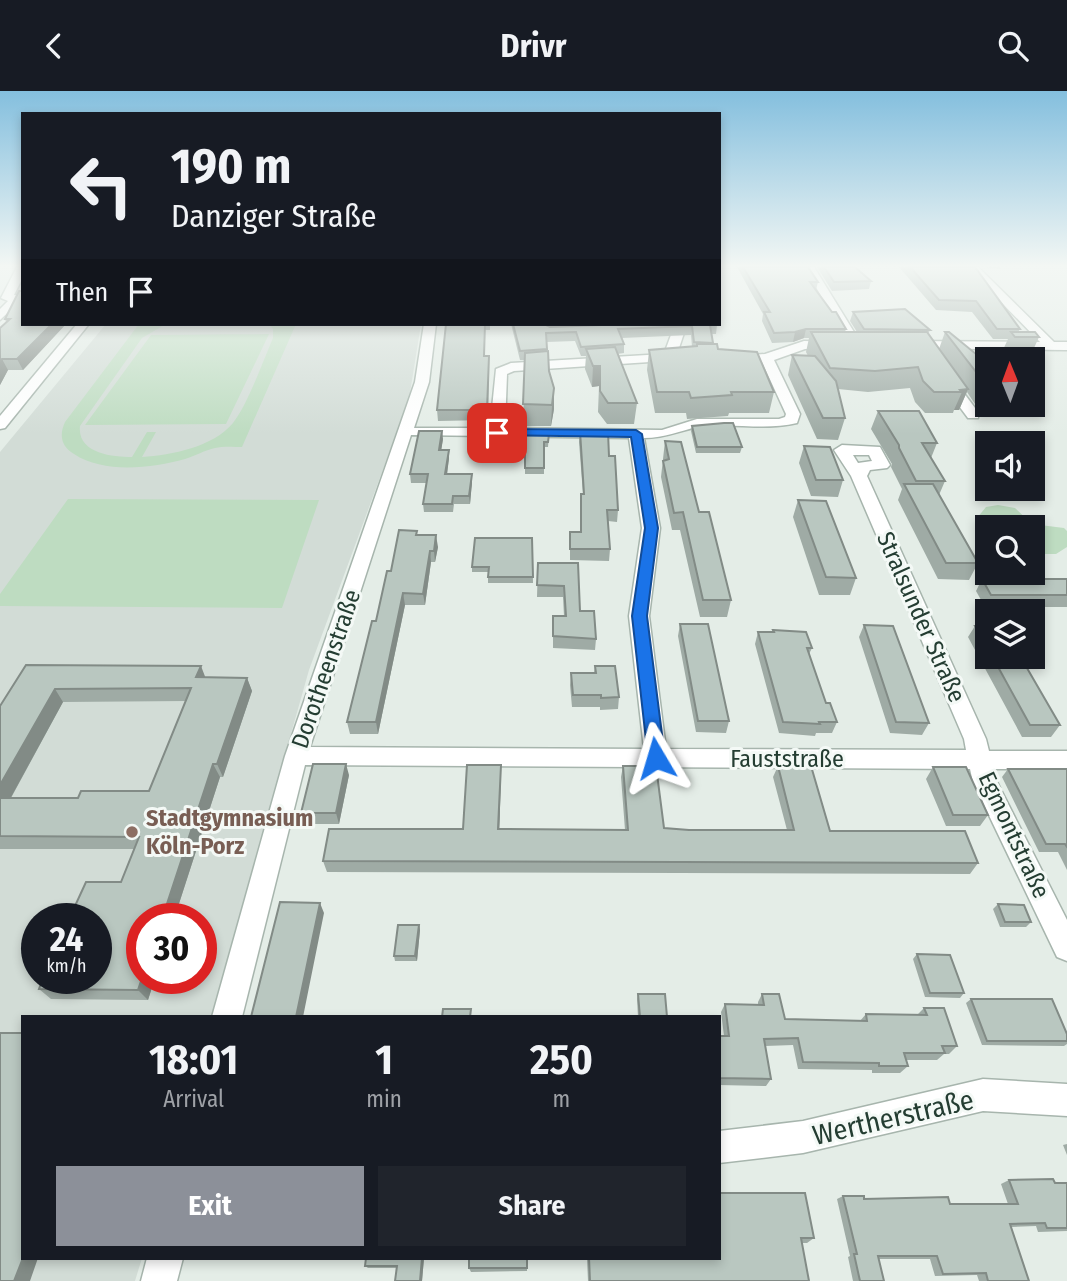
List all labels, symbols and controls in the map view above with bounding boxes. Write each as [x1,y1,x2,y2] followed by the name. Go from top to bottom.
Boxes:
[35,27,73,65] icon: back
[501,27,566,65] text: Drivr
[994,27,1032,65] icon: search
[171,137,291,196] text: 190 m
[56,140,147,231] icon: left
[171,197,377,235] text: Danziger Straße
[122,273,160,311] icon: arrive
[56,277,108,308] text: Then
[975,347,1045,417] north arrow
[975,347,1045,669] map controls
[467,403,527,463] pin
[478,414,516,452] icon: arrive
[975,431,1045,501] button: sound
[975,515,1045,585] button: search
[871,528,971,706] street label: Stralsunder Straße
[286,586,366,752] street label: Dorotheenstraße
[975,599,1045,669] button: layers
[619,721,693,795] position arrow
[730,745,844,773] street label: Fauststraße
[973,768,1055,902] street label: Egmontstraße
[146,804,313,860] place label: Stadtgymnasium Köln-Porz
[124,824,140,840] marker: Stadtgymnasium Köln-Porz
[126,903,217,994] speed limit sign: 30
[50,918,83,960] text: 24
[46,955,87,977] text: km/h
[149,1035,238,1085] text: 18:01
[375,1035,393,1085] text: 1
[530,1035,593,1085] text: 250
[810,1083,977,1152] street label: Wertherstraße
[163,1085,224,1113] text: Arrival
[366,1085,402,1113] text: min
[553,1085,570,1113] text: m
[56,1166,364,1246] button: Exit
[378,1166,686,1246] button: Share

